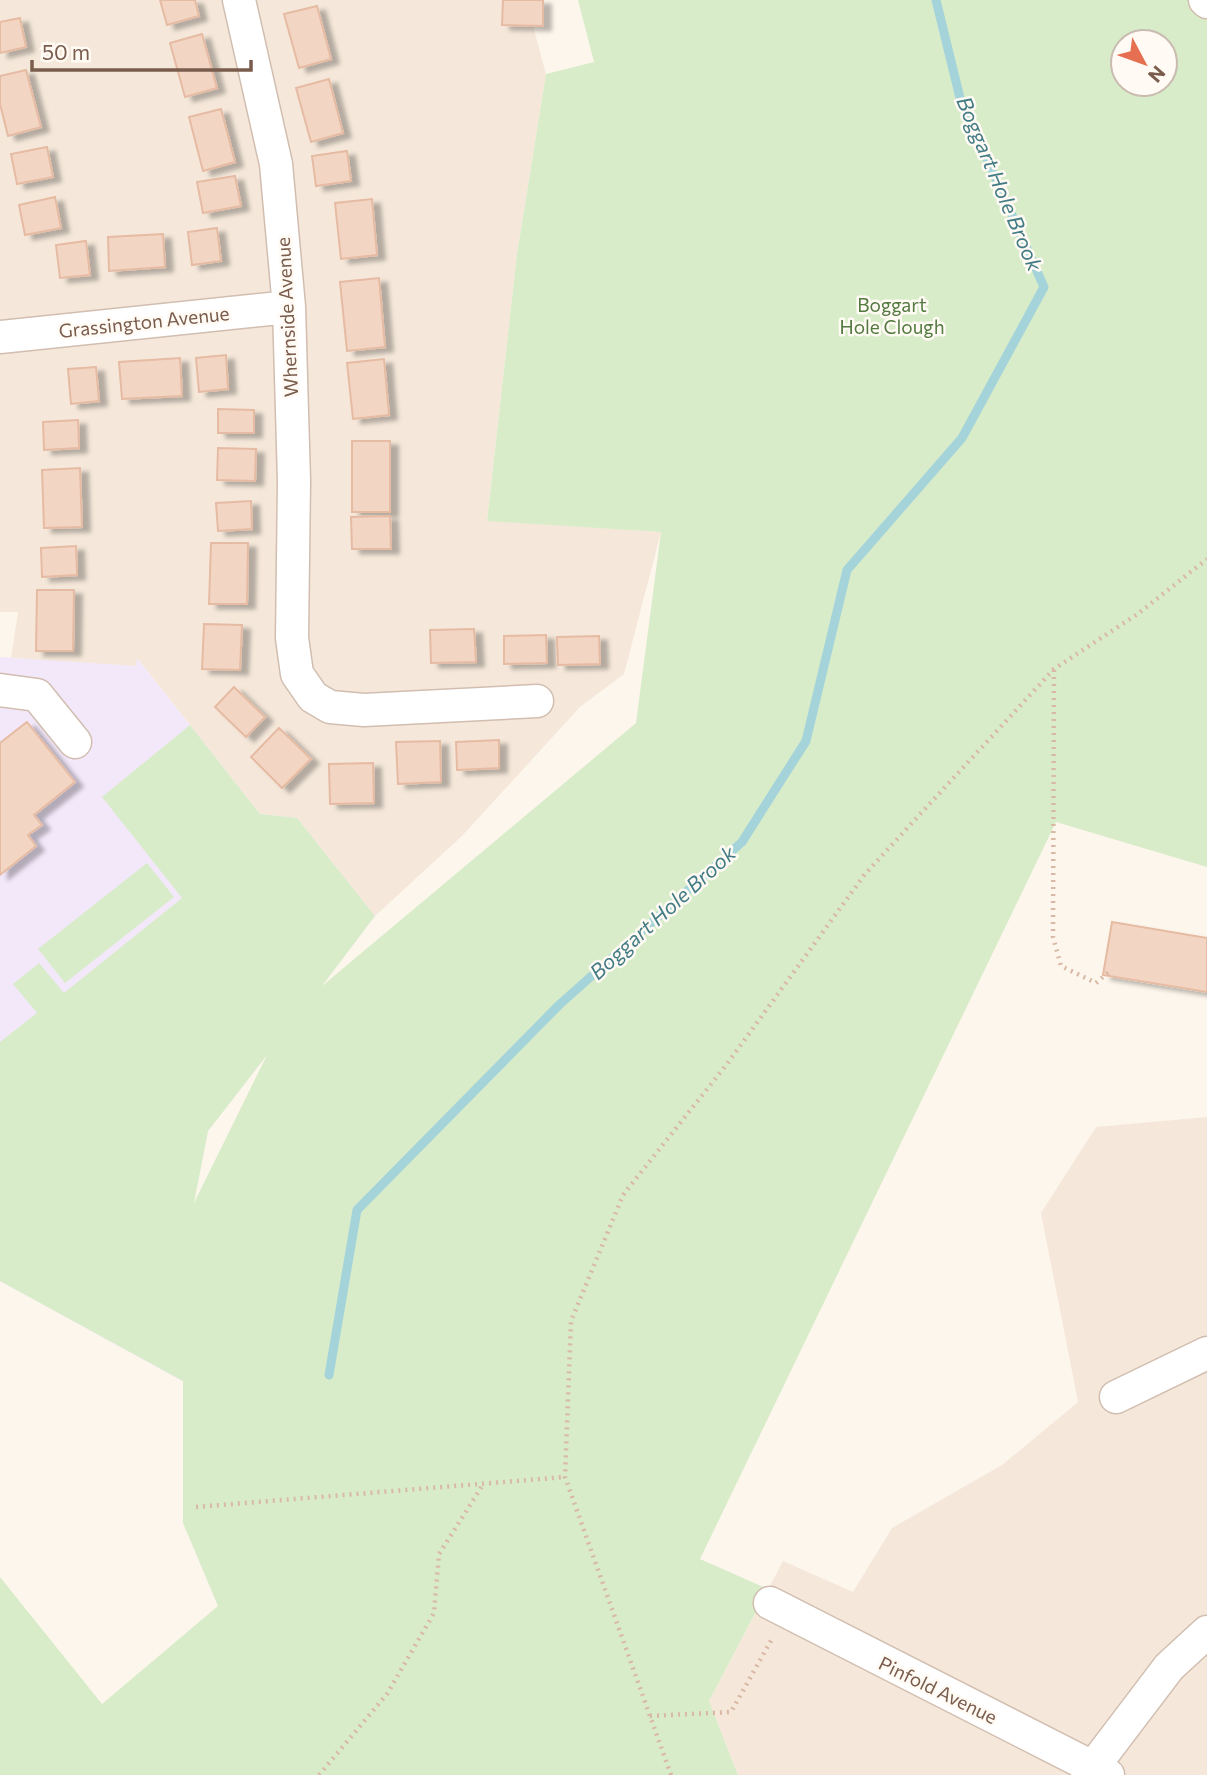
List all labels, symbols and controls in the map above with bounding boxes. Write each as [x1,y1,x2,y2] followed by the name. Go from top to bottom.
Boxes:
[32,28,250,72] scale bar
[1109,28,1179,98] north arrow
[42,39,90,64] text: 50 m
[1144,62,1171,87] text: N
[952,92,1049,275] water label: Boggart Hole Brook
[271,236,302,398] street label: Whernside Avenue
[839,293,945,338] park label: Boggart Hole Clough
[57,301,230,342] street label: Grassington Avenue
[584,839,740,984] water label: Boggart Hole Brook
[875,1651,1001,1728] street label: Pinfold Avenue

